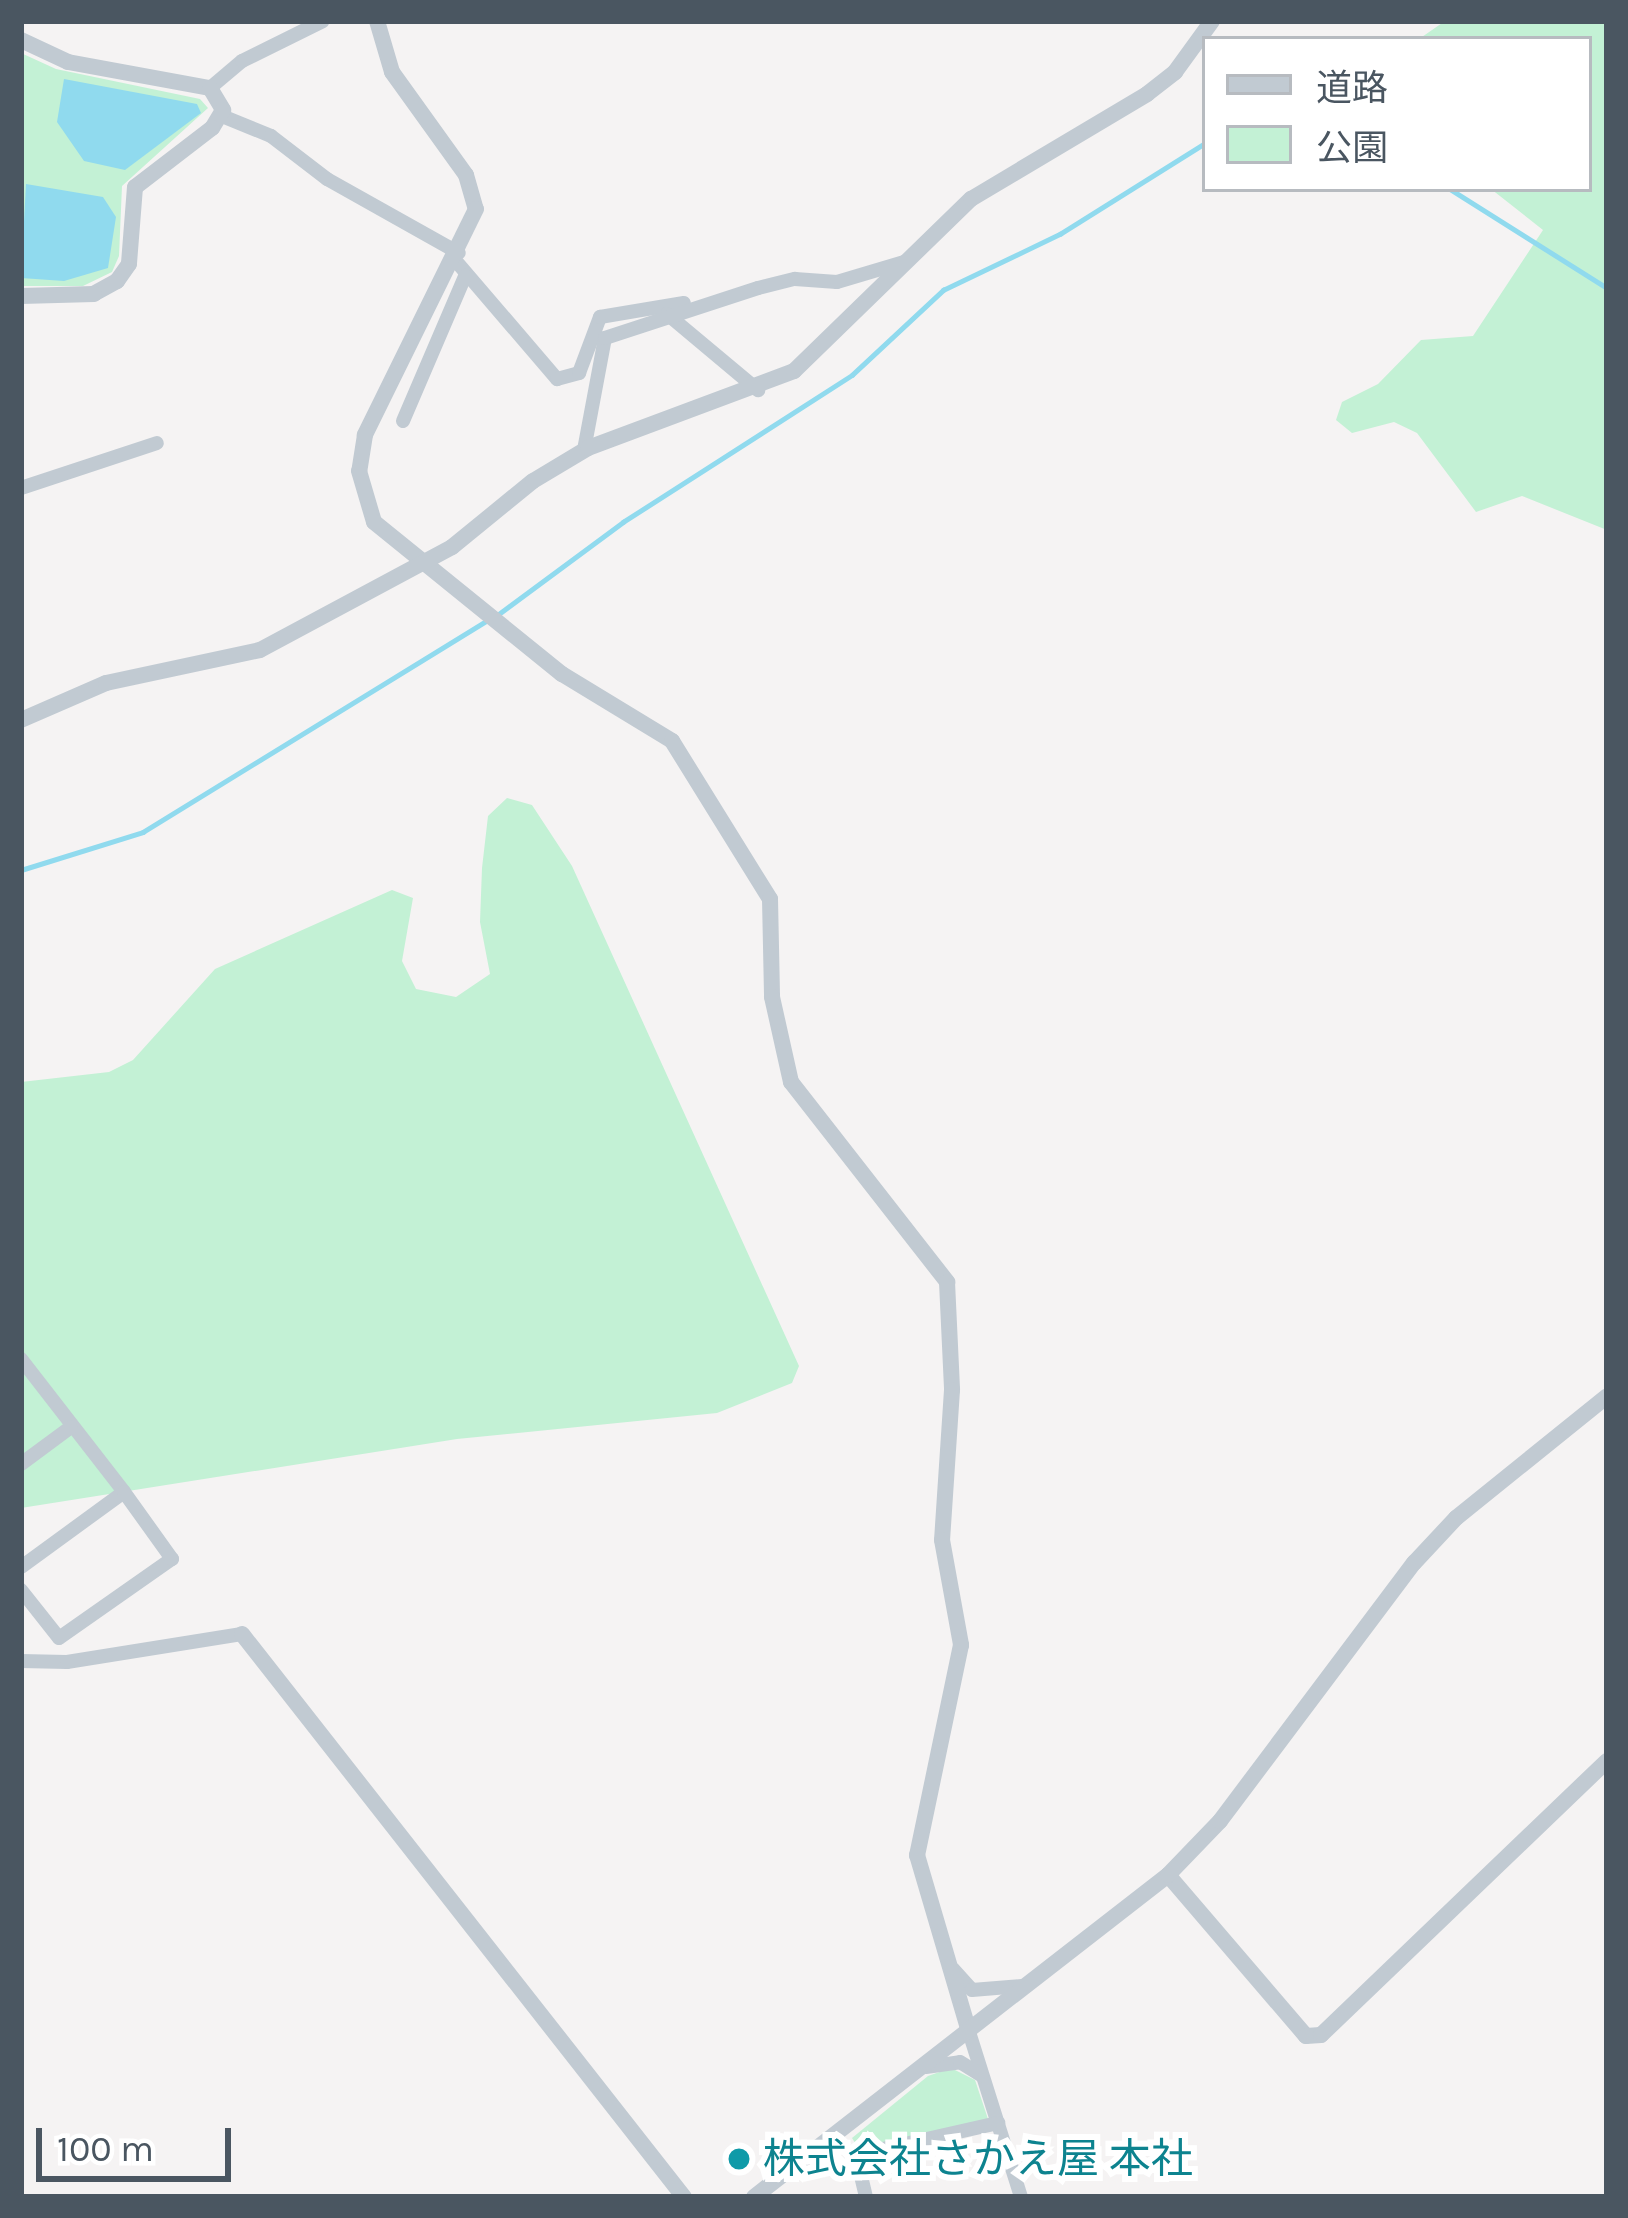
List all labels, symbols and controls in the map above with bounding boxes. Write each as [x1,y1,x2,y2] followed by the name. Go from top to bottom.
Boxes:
[1202,36,1592,192] legend
[1316,67,1388,109] text: 道路
[1316,127,1388,169] text: 公園
[42,2104,237,2178] scale bar
[57,2128,154,2170] text: 100 m
[763,2134,1193,2184] place label: 株式会社さかえ屋 本社
[726,2146,752,2172] marker: 株式会社さかえ屋 本社

